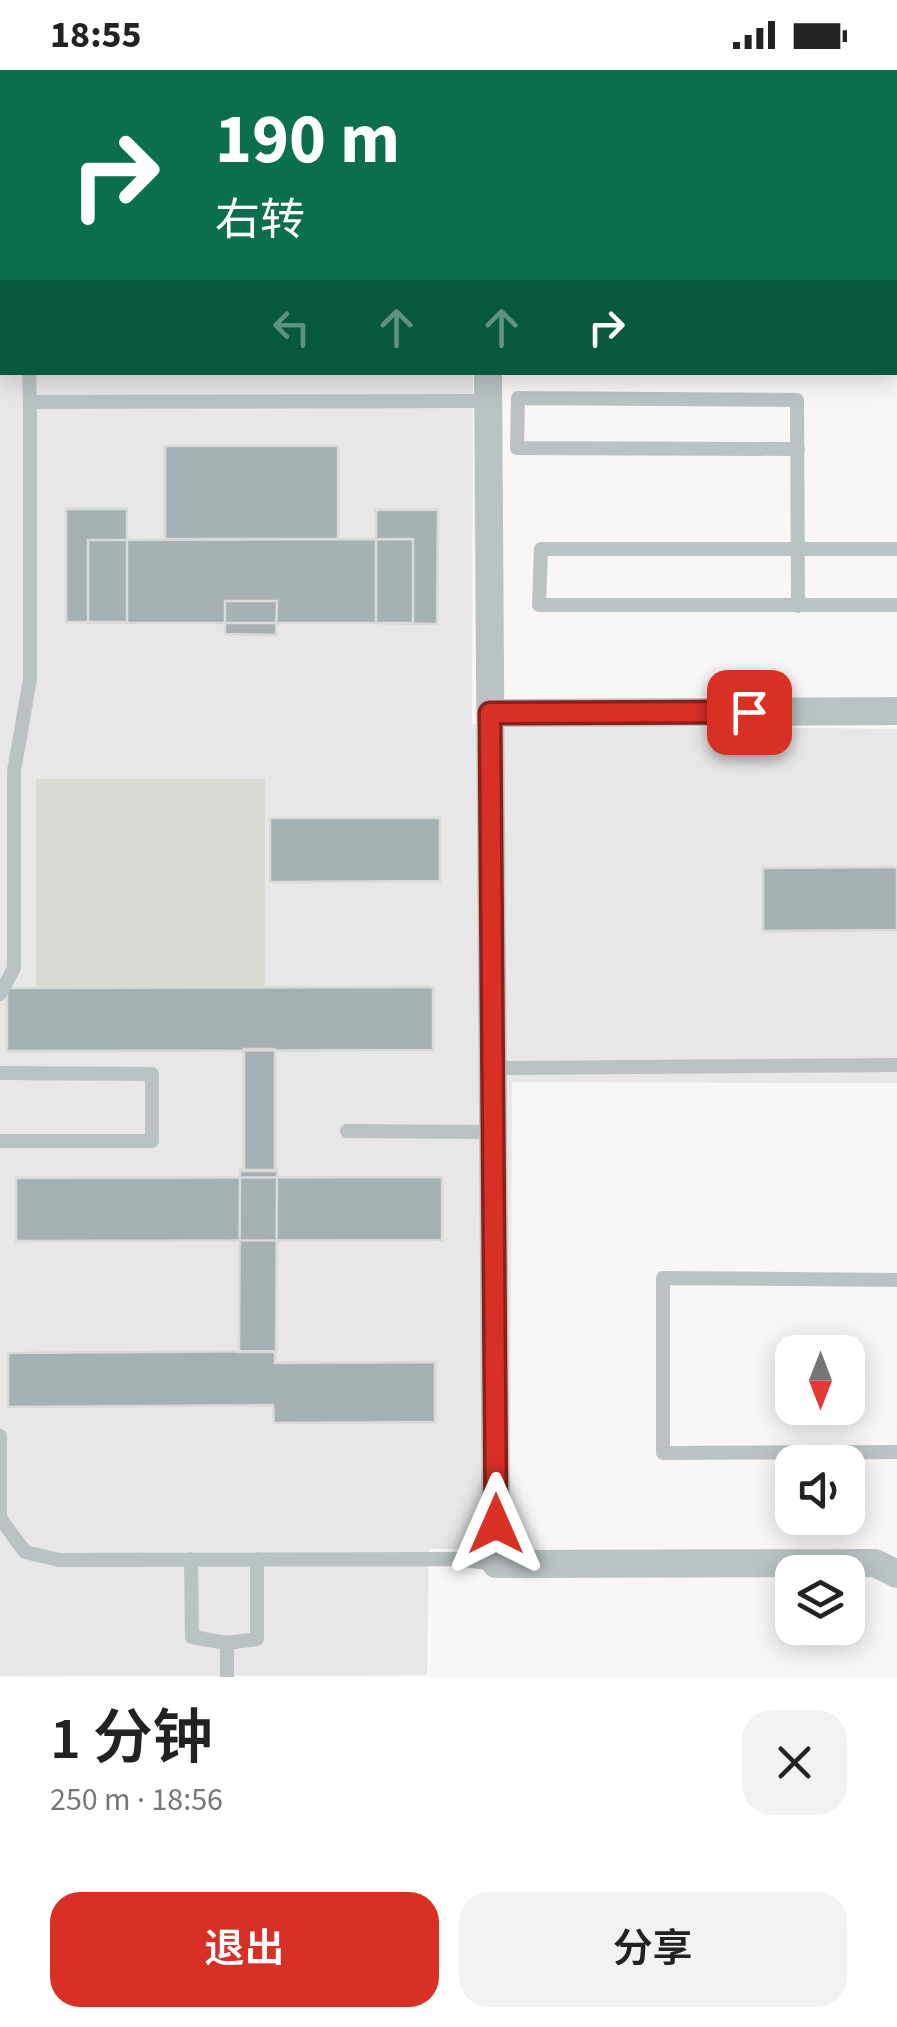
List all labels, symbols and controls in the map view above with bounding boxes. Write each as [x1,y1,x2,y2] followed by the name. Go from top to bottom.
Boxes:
[50,8,142,62] text: 18:55
[215,90,400,190] text: 190 m
[50,110,180,240] icon: right
[215,189,305,253] text: 右转
[264,300,319,355] icon: left
[369,300,424,355] icon: ahead
[474,300,529,355] icon: ahead
[579,300,634,355] icon: right
[707,670,792,755] pin
[722,685,777,740] icon: arrive
[775,1335,865,1425] north arrow
[775,1335,865,1645] map controls
[775,1445,865,1535] button: sound
[444,1472,548,1576] position arrow
[775,1555,865,1645] button: layers
[50,1697,213,1782] text: 1 分钟
[742,1710,847,1815] button: close
[50,1777,223,1823] text: 250 m · 18:56
[50,1892,439,2007] button: 退出
[459,1892,847,2007] button: 分享

